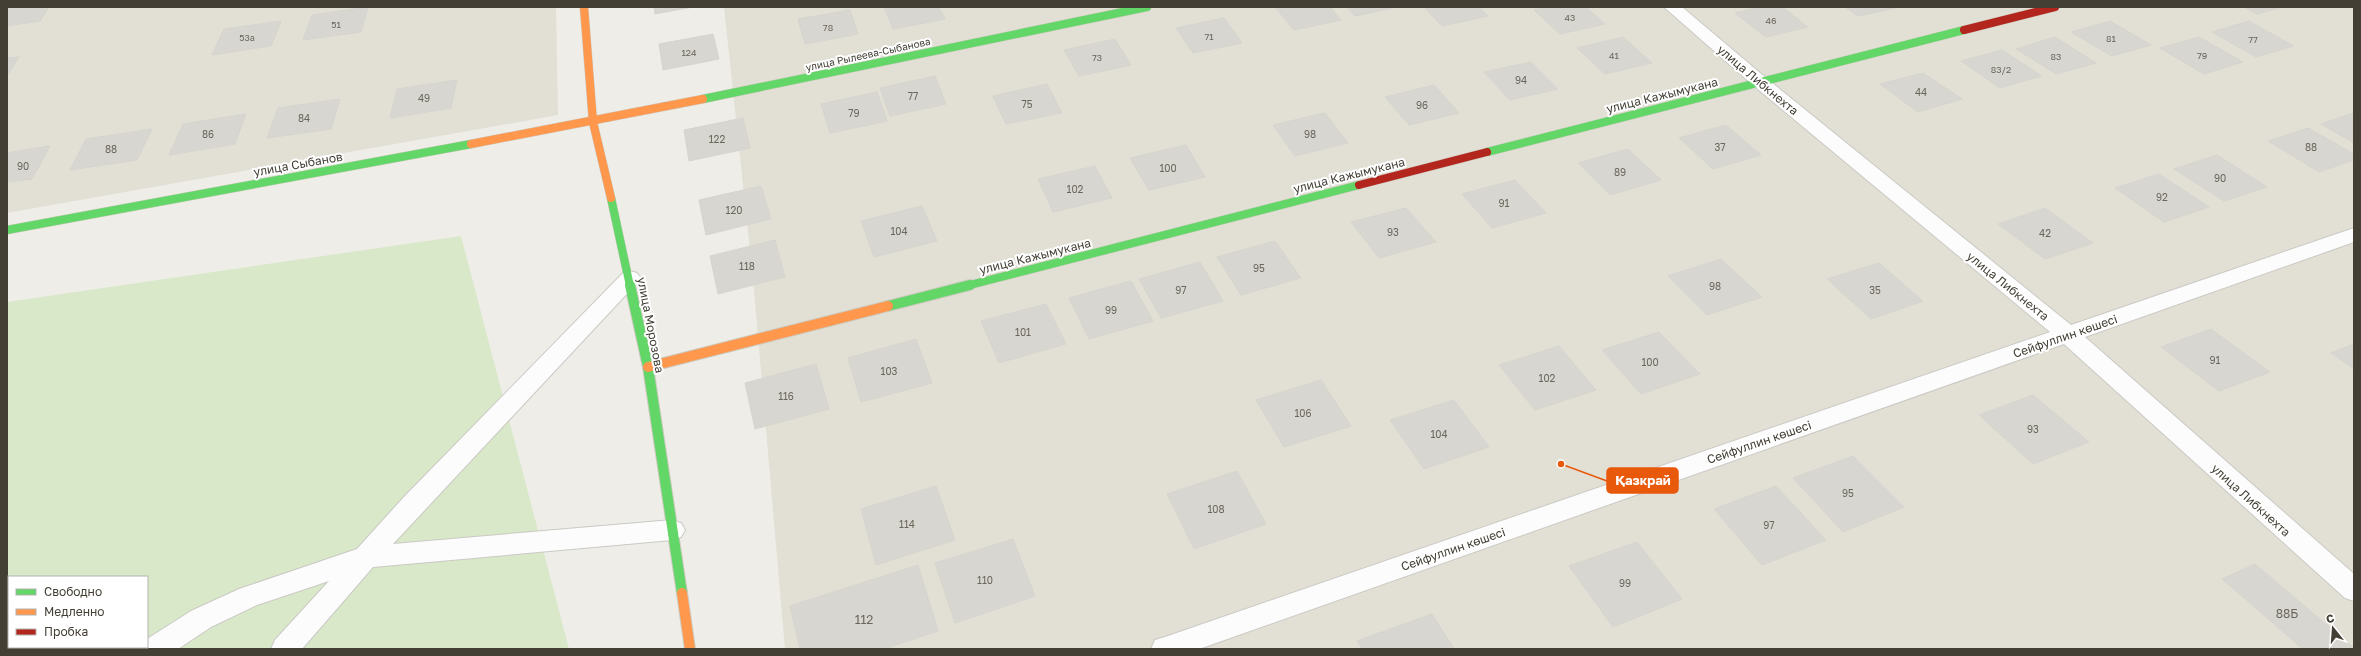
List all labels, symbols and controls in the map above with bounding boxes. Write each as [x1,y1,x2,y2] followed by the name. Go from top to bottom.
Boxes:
[1565,12,1575,23] house number: 43
[1766,15,1776,26] house number: 46
[331,19,341,30] house number: 51
[823,22,833,33] house number: 78
[1204,31,1214,42] house number: 71
[239,32,255,43] house number: 53а
[2106,33,2117,44] house number: 81
[2248,34,2258,45] house number: 77
[804,35,932,73] street label: улица Рылеева-Сыбанова
[1714,42,1802,118] street label: улица Либкнехта
[681,47,697,58] house number: 124
[1609,50,1620,61] house number: 41
[2197,50,2207,61] house number: 79
[2051,51,2061,62] house number: 83
[1092,52,1102,63] house number: 73
[1991,64,2011,75] house number: 83/2
[1515,74,1527,86] house number: 94
[1605,74,1719,116] street label: улица Кажымукана
[1915,86,1927,98] house number: 44
[908,90,918,102] house number: 77
[418,92,430,104] house number: 49
[1021,98,1033,110] house number: 75
[1416,99,1428,111] house number: 96
[848,107,860,119] house number: 79
[298,112,310,124] house number: 84
[202,128,214,140] house number: 86
[1304,128,1316,140] house number: 98
[709,133,725,145] house number: 122
[1714,141,1726,153] house number: 37
[2305,141,2317,153] house number: 88
[105,143,117,155] house number: 88
[252,149,344,179] street label: улица Сыбанов
[1292,154,1406,196] street label: улица Кажымукана
[17,160,29,172] house number: 90
[1159,162,1177,174] house number: 100
[1614,166,1626,178] house number: 89
[2214,172,2226,184] house number: 90
[1067,183,1084,195] house number: 102
[2156,191,2168,203] house number: 92
[1499,197,1510,209] house number: 91
[726,204,742,216] house number: 120
[890,225,908,237] house number: 104
[1387,226,1399,238] house number: 93
[2039,227,2051,239] house number: 42
[978,235,1092,277] street label: улица Кажымукана
[1964,248,2052,324] street label: улица Либкнехта
[739,260,755,272] house number: 118
[1253,262,1265,274] house number: 95
[634,276,668,374] street label: улица Морозова
[1709,280,1721,292] house number: 98
[1175,284,1187,296] house number: 97
[1869,284,1881,296] house number: 35
[1105,304,1117,316] house number: 99
[2011,311,2119,361] street label: Сейфуллин көшесі
[1015,326,1031,338] house number: 101
[2210,354,2221,366] house number: 91
[1641,356,1659,368] house number: 100
[881,365,898,377] house number: 103
[1539,372,1556,384] house number: 102
[778,390,794,402] house number: 116
[1294,407,1312,419] house number: 106
[1705,417,1813,467] street label: Сейфуллин көшесі
[2027,423,2039,435] house number: 93
[1430,428,1448,440] house number: 104
[2208,461,2294,539] street label: улица Либкнехта
[1607,468,1678,493] callout: Қазкрай
[1615,472,1671,488] text: Қазкрай
[1842,487,1854,499] house number: 95
[1207,503,1225,515] house number: 108
[899,518,915,530] house number: 114
[1763,519,1775,531] house number: 97
[1399,524,1507,574] street label: Сейфуллин көшесі
[977,574,993,586] house number: 110
[8,576,148,648] legend
[1619,577,1631,589] house number: 99
[44,584,102,599] text: Свободно
[44,604,104,619] text: Медленно
[2276,606,2298,621] house number: 88Б
[2313,608,2353,648] north arrow
[2324,611,2336,625] text: С
[855,612,873,627] house number: 112
[44,624,88,639] text: Пробка

